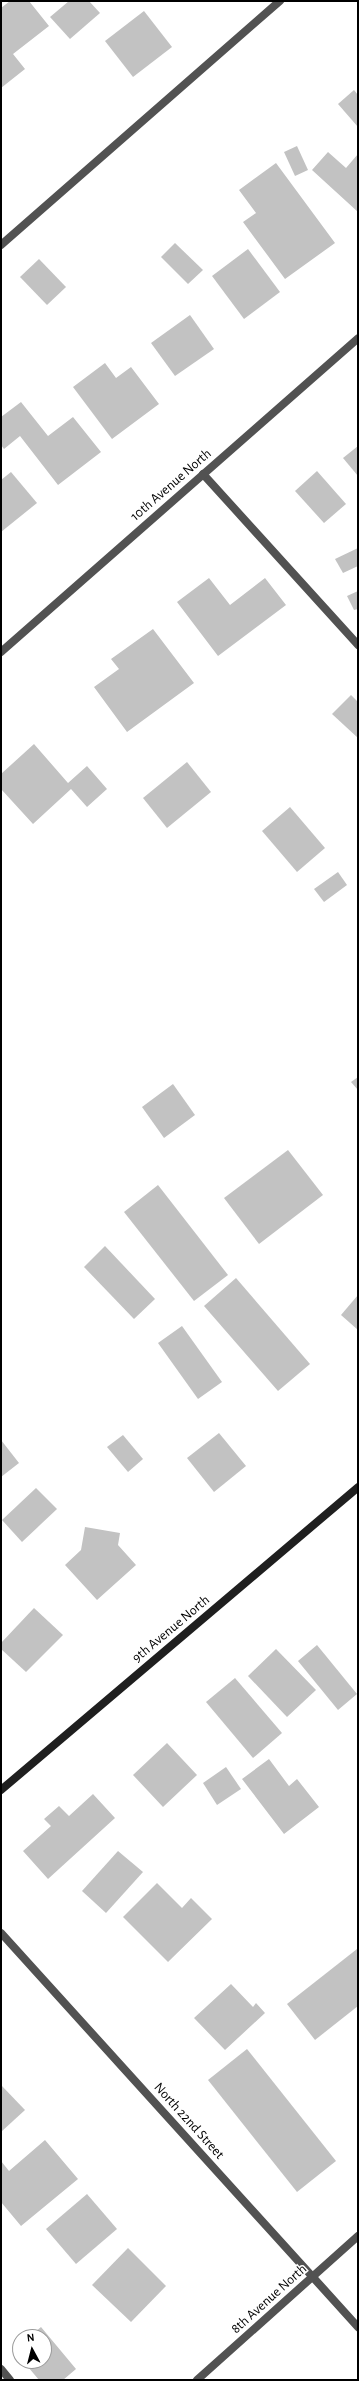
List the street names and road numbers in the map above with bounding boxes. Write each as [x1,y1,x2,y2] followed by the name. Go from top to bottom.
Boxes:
[127,445,215,525] street label: 10th Avenue North
[129,1592,213,1666] street label: 9th Avenue North
[150,2079,228,2163] street label: North 22nd Street
[228,2261,310,2337] street label: 8th Avenue North

